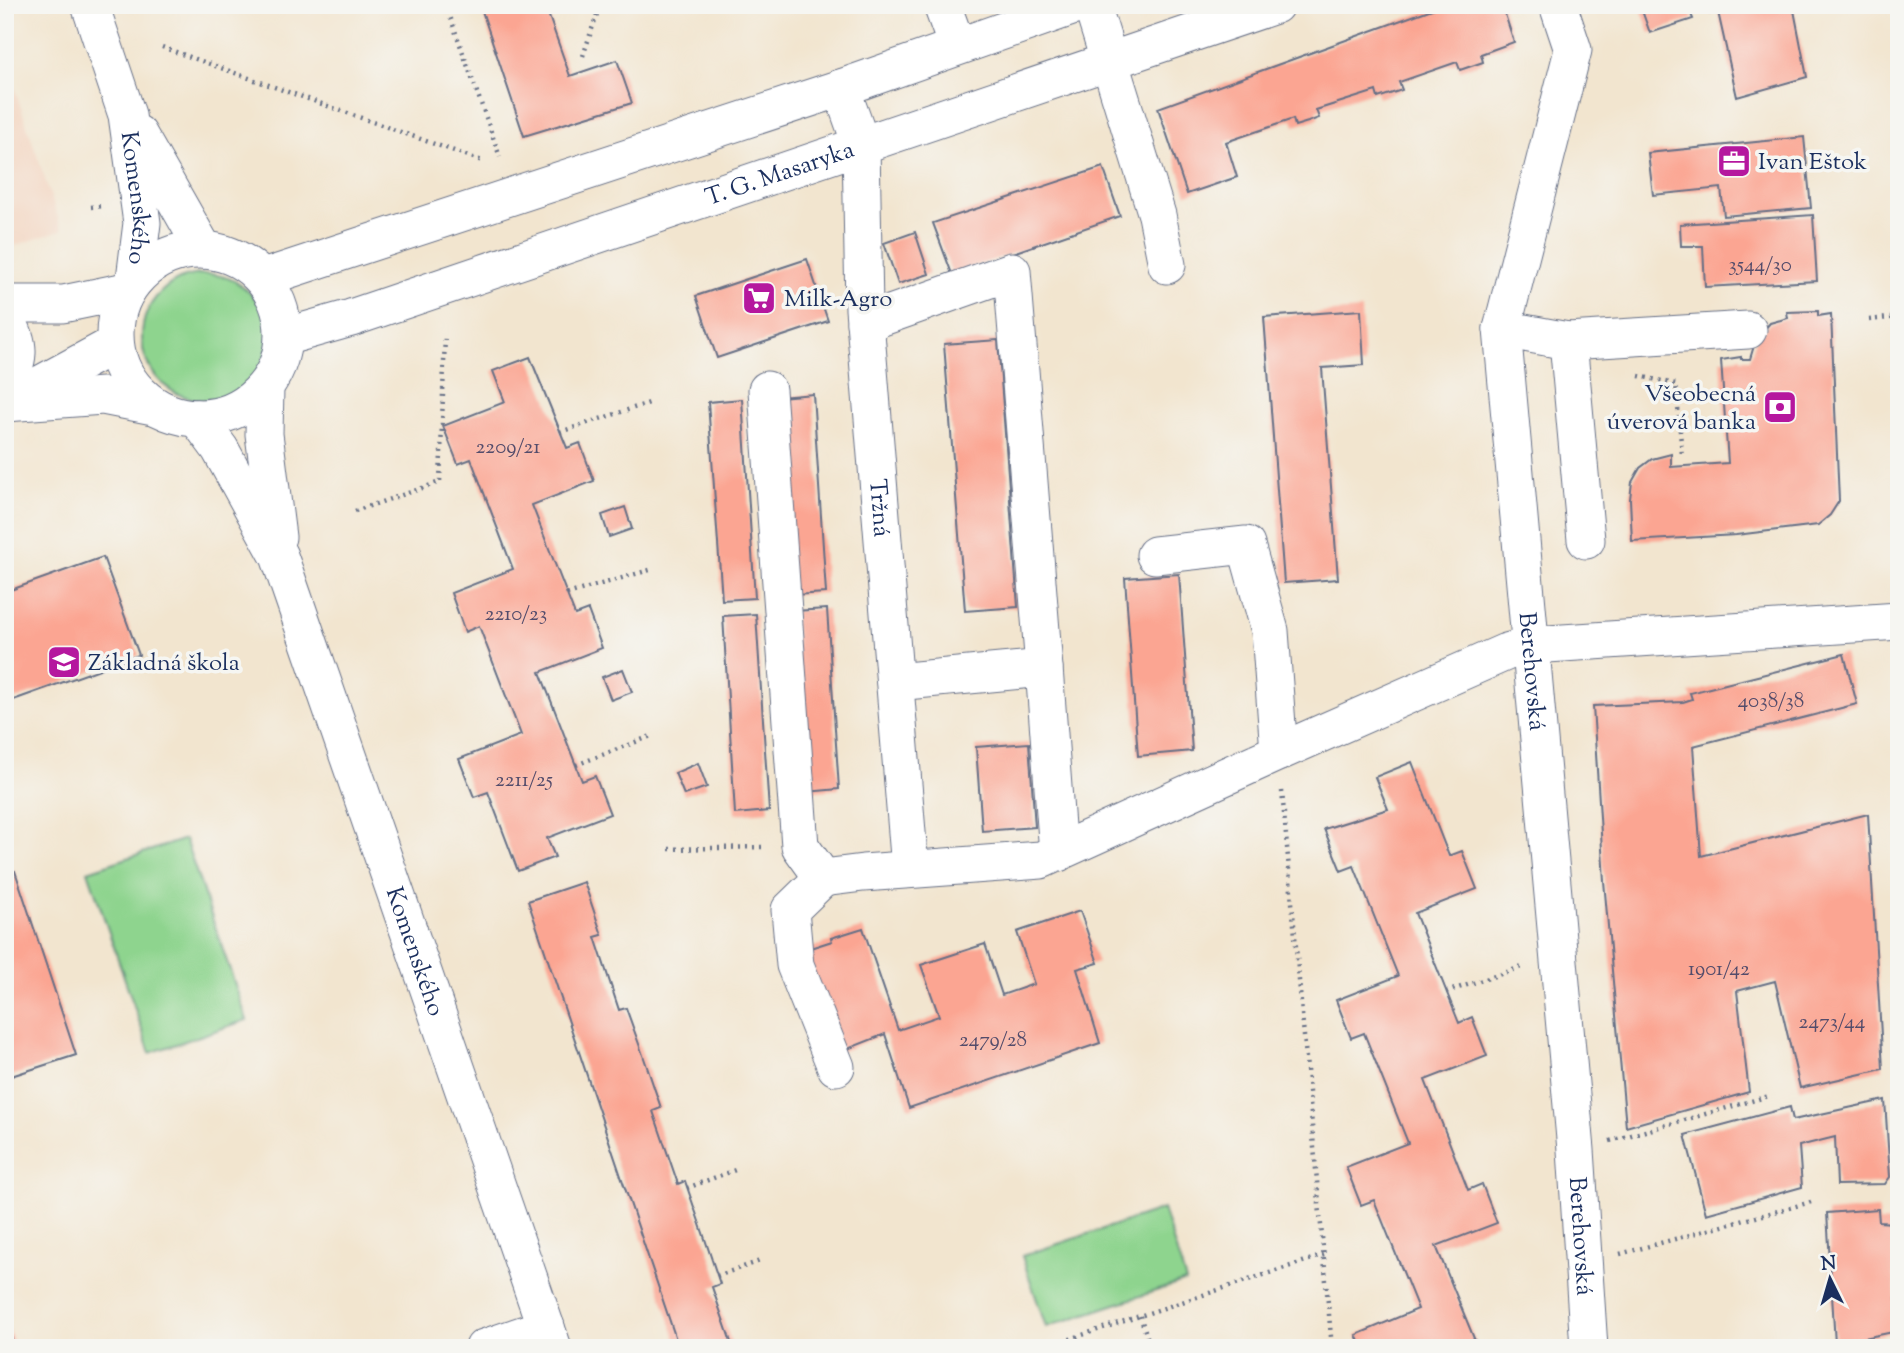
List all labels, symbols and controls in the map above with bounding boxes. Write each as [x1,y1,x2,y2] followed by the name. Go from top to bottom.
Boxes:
[110,129,157,267] street label: Komenského
[701,134,859,216] street label: T. G. Masaryka
[1715,142,1753,180] office icon: Ivan Eštok
[1758,146,1867,180] place label: Ivan Eštok
[1728,251,1792,281] house number: 3544/30
[740,279,778,317] supermarket icon: Milk-Agro
[784,283,892,317] place label: Milk-Agro
[1606,378,1756,440] place label: Všeobecná úverová banka
[1761,388,1799,426] bank icon: Všeobecná úverová banka
[475,433,541,463] house number: 2209/21
[859,478,898,538] street label: Tržná
[485,600,547,630] house number: 2210/23
[1509,611,1553,732] street label: Berehovská
[45,643,83,681] school or university icon: Základná škola
[88,647,240,681] place label: Základná škola
[1738,687,1804,717] house number: 4038/38
[495,766,553,796] house number: 2211/25
[376,883,452,1021] street label: Komenského
[1688,955,1750,985] house number: 1901/42
[1799,1008,1865,1038] house number: 2473/44
[959,1026,1027,1056] house number: 2479/28
[1559,1176,1601,1297] street label: Berehovská
[1796,1244,1866,1314] north arrow
[1820,1250,1837,1279] text: N

